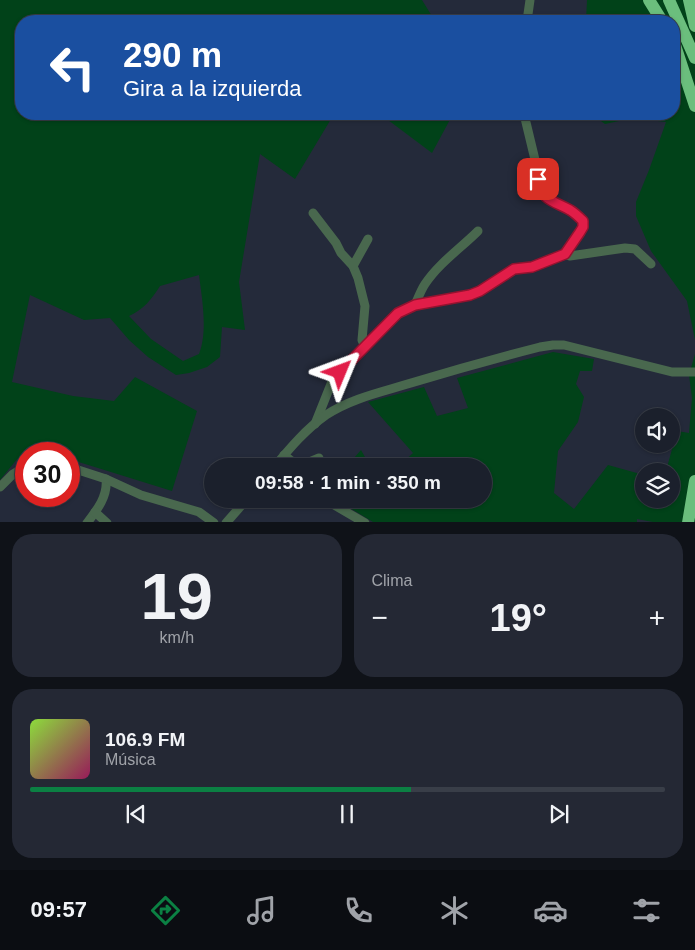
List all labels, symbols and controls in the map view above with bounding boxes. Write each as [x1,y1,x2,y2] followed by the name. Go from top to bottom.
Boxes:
[40,35,105,100] icon: left
[123,35,222,74] text: 290 m
[123,76,302,101] text: Gira a la izquierda
[517,158,559,200] pin
[524,165,552,193] icon: arrive
[313,345,365,397] position arrow
[635,408,680,508] map controls
[635,408,680,453] button: sound
[15,442,80,507] speed limit sign: 30
[635,463,680,508] button: layers
[255,472,441,493] text: 09:58 · 1 min · 350 m
[141,560,213,633] text: 19
[372,572,412,589] text: Clima
[490,597,547,639] text: 19°
[372,602,388,633] text: −
[649,602,665,633] text: +
[159,629,194,646] text: km/h
[105,729,185,750] text: 106.9 FM
[105,751,156,768] text: Música
[122,800,150,828] icon: previous
[333,800,361,828] icon: pause
[545,800,573,828] icon: next
[148,893,183,928] icon: directions
[244,893,279,928] icon: music
[341,893,376,928] icon: phone
[437,893,472,928] icon: climate
[533,893,568,928] icon: car
[629,893,664,928] icon: filters
[31,897,87,922] text: 09:57

